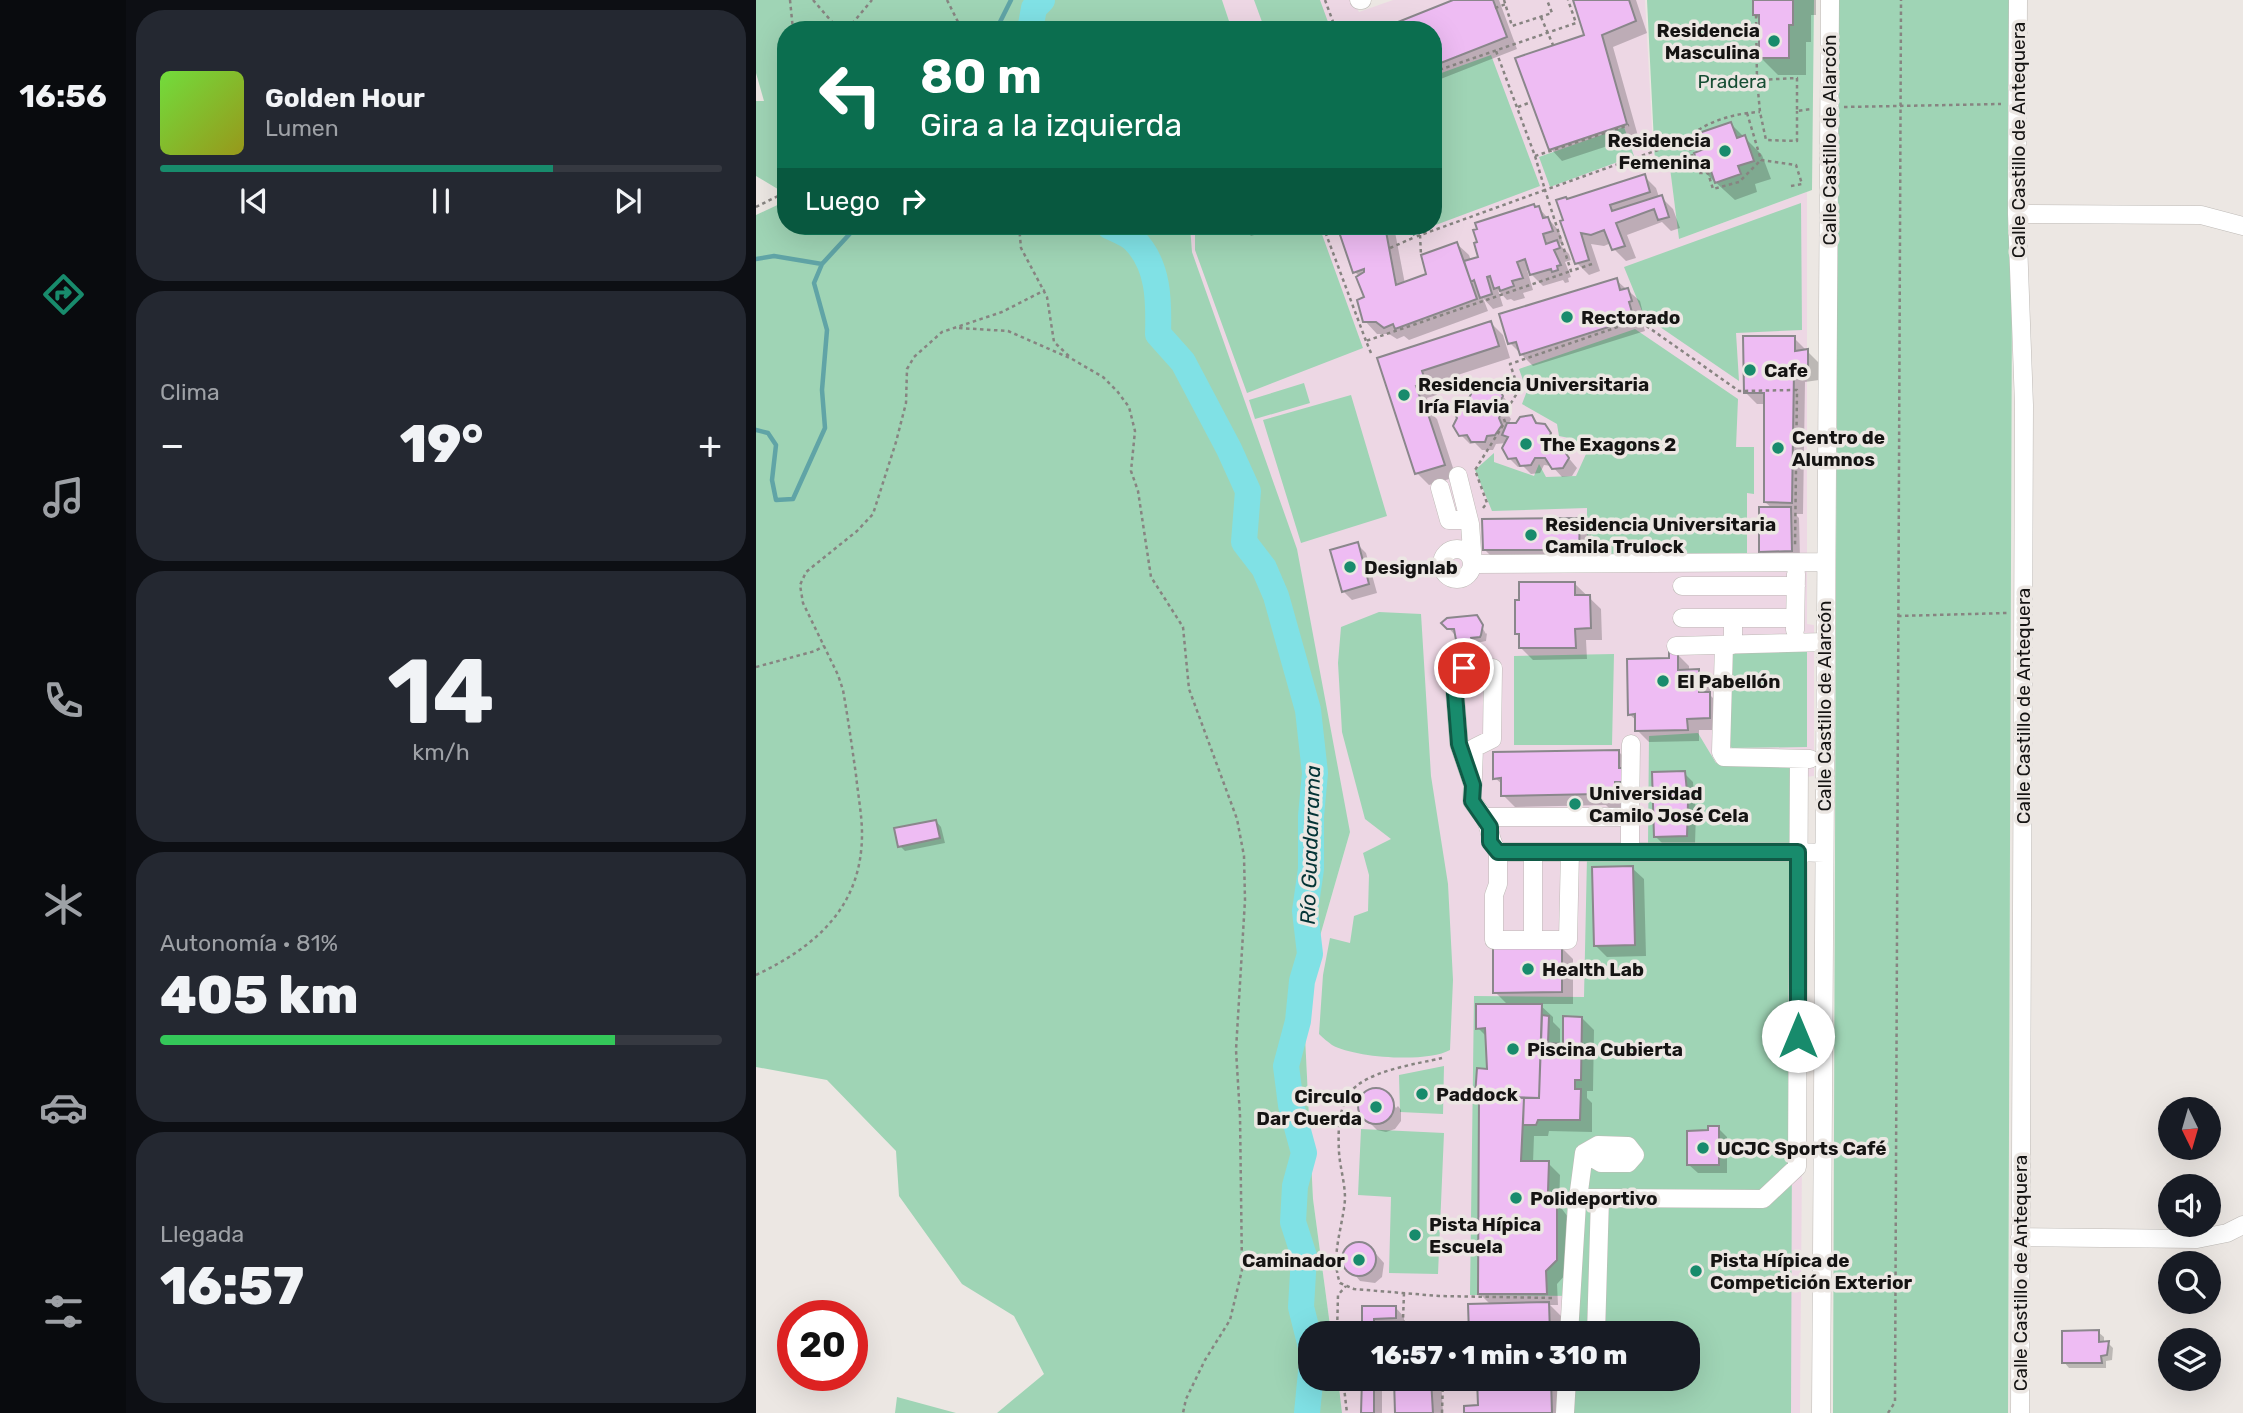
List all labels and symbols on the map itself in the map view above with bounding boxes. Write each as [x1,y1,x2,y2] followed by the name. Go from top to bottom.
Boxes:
[1656,19,1760,64] place label: Residencia Masculina
[2007,22,2030,258] street label: Calle Castillo de Antequera
[1766,33,1782,49] marker: Residencia Masculina
[1818,34,1841,246] street label: Calle Castillo de Alarcón
[1697,70,1767,93] park label: Pradera
[1607,129,1711,174] place label: Residencia Femenina
[1717,143,1733,159] marker: Residencia Femenina
[1581,306,1680,329] place label: Rectorado
[1559,309,1575,325] marker: Rectorado
[1764,359,1808,382] place label: Cafe
[1742,362,1758,378] marker: Cafe
[1418,373,1649,418] place label: Residencia Universitaria Iría Flavia
[1396,387,1412,403] marker: Residencia Universitaria Iría Flavia
[1792,426,1885,471] place label: Centro de Alumnos
[1540,433,1676,456] place label: The Exagons 2
[1518,436,1534,452] marker: The Exagons 2
[1770,440,1786,456] marker: Centro de Alumnos
[1545,513,1776,558] place label: Residencia Universitaria Camila Trulock
[1523,527,1539,543] marker: Residencia Universitaria Camila Trulock
[1364,556,1458,579] place label: Designlab
[1342,559,1358,575] marker: Designlab
[2012,588,2035,824] street label: Calle Castillo de Antequera
[1813,600,1836,812] street label: Calle Castillo de Alarcón
[1434,638,1494,698] pin
[1677,670,1780,693] place label: El Pabellón
[1655,673,1671,689] marker: El Pabellón
[1295,765,1325,925] water label: Río Guadarrama
[1589,782,1749,827] place label: Universidad Camilo José Cela
[1567,796,1583,812] marker: Universidad Camilo José Cela
[1542,958,1644,981] place label: Health Lab
[1520,961,1536,977] marker: Health Lab
[1761,999,1835,1073] position arrow
[1527,1038,1683,1061] place label: Piscina Cubierta
[1505,1041,1521,1057] marker: Piscina Cubierta
[1436,1083,1518,1106] place label: Paddock
[1256,1085,1362,1130] place label: Circulo Dar Cuerda
[1414,1086,1430,1102] marker: Paddock
[2158,1097,2221,1160] north arrow
[1368,1099,1384,1115] marker: Circulo Dar Cuerda
[1717,1137,1887,1160] place label: UCJC Sports Café
[1695,1140,1711,1156] marker: UCJC Sports Café
[2009,1155,2032,1391] street label: Calle Castillo de Antequera
[1530,1187,1658,1210] place label: Polideportivo
[1508,1190,1524,1206] marker: Polideportivo
[1429,1213,1541,1258] place label: Pista Hípica Escuela
[1407,1227,1423,1243] marker: Pista Hípica Escuela
[1242,1249,1345,1272] place label: Caminador
[1710,1249,1913,1294] place label: Pista Hípica de Competición Exterior
[1351,1252,1367,1268] marker: Caminador
[1688,1263,1704,1279] marker: Pista Hípica de Competición Exterior
[777,1300,868,1391] speed limit sign: 20

